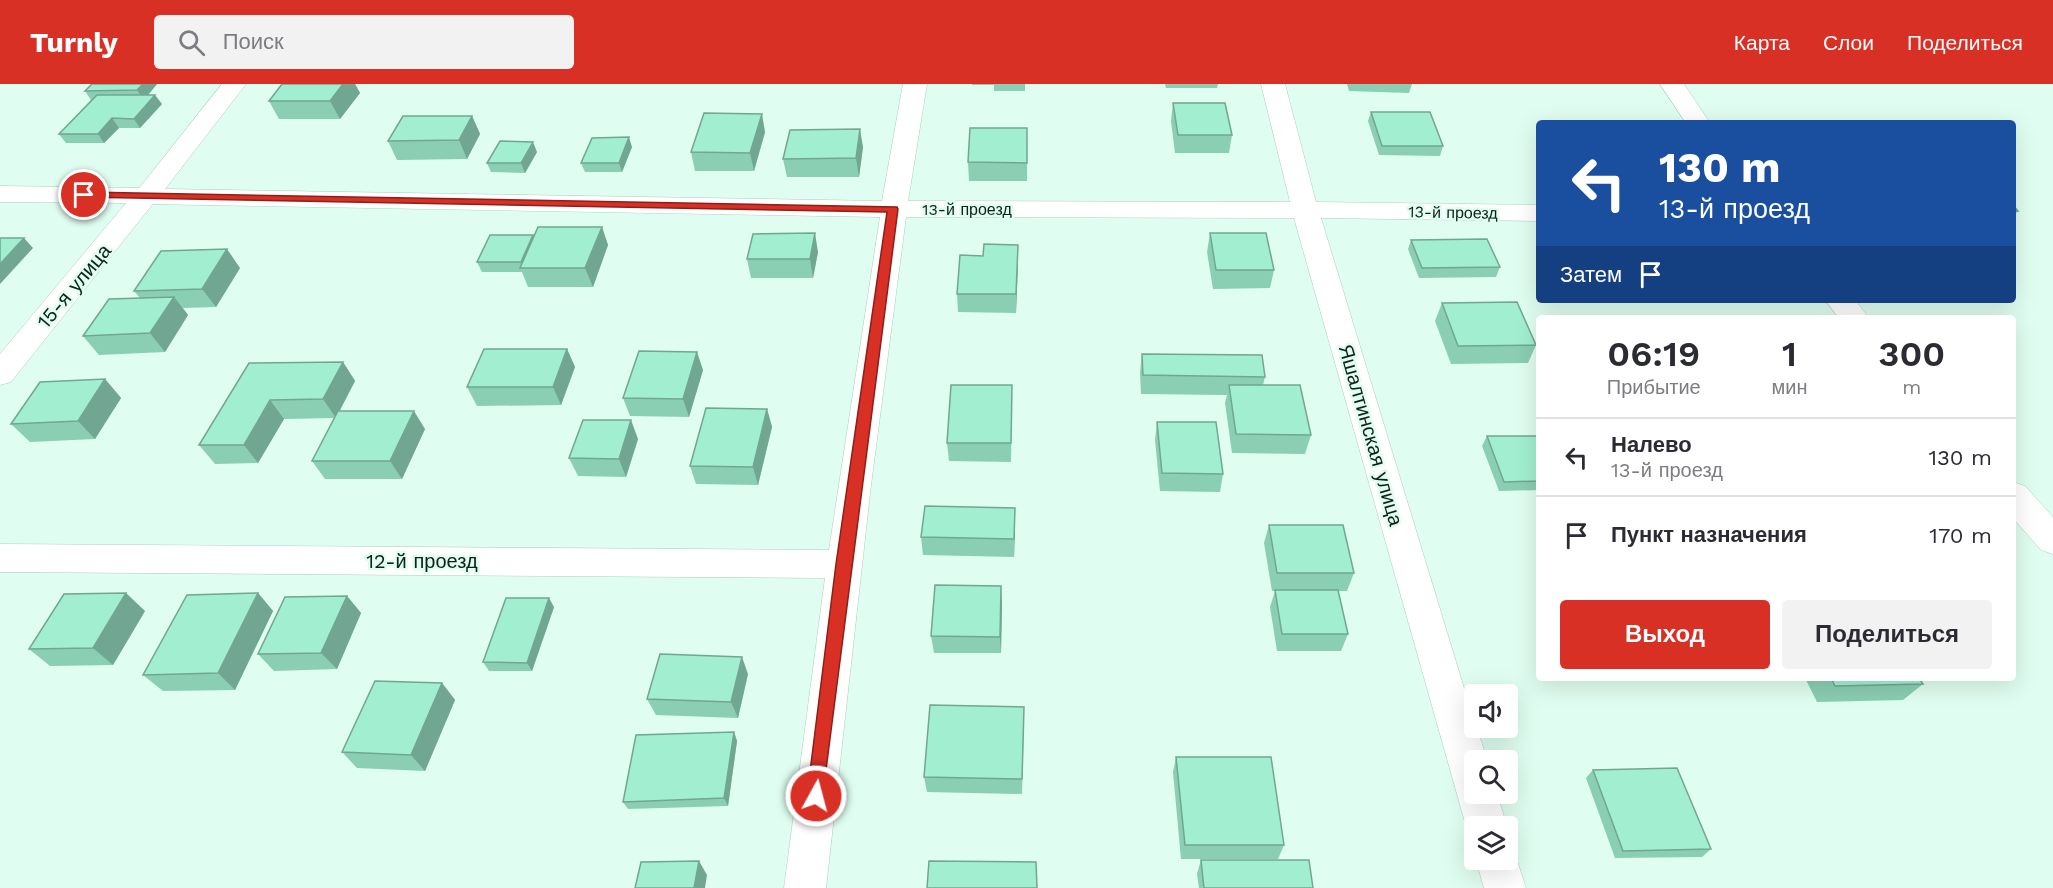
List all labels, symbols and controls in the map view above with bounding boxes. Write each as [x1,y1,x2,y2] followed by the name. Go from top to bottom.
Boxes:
[154,15,574,69] search box
[30,26,118,59] text: Turnly
[175,26,208,59] icon: search
[223,29,284,54] text: Поиск
[1734,30,1790,55] text: Карта
[1823,30,1874,55] text: Слои
[1907,30,2023,55] text: Поделиться
[1659,143,1781,192] text: 130 m
[1560,144,1638,222] icon: left
[58,169,109,220] pin
[67,178,100,211] icon: arrive
[1659,193,1810,225] text: 13-й проезд
[922,200,1012,219] street label: 13-й проезд
[1408,202,1499,223] street label: 13-й проезд
[32,238,117,333] street label: 15-я улица
[1634,258,1667,291] icon: arrive
[1560,262,1622,287] text: Затем
[1607,333,1700,375] text: 06:19
[1782,333,1797,375] text: 1
[1878,333,1945,375] text: 300
[1334,342,1409,529] street label: Яшалтинская улица
[1607,375,1701,399] text: Прибытие
[1772,375,1807,399] text: мин
[1902,375,1921,399] text: m
[1611,432,1692,457] text: Налево
[1560,441,1593,474] icon: left
[1928,445,1992,470] text: 130 m
[1611,458,1723,482] text: 13-й проезд
[1560,519,1593,552] icon: arrive
[1611,522,1807,547] text: Пункт назначения
[1929,523,1992,548] text: 170 m
[366,549,478,573] street label: 12-й проезд
[1560,600,1770,669] button: Выход
[1782,600,1992,669] button: Поделиться
[1464,684,1518,870] map controls
[1464,684,1518,738] button: sound
[1464,750,1518,804] button: search
[784,764,848,828] position arrow
[1464,816,1518,870] button: layers

